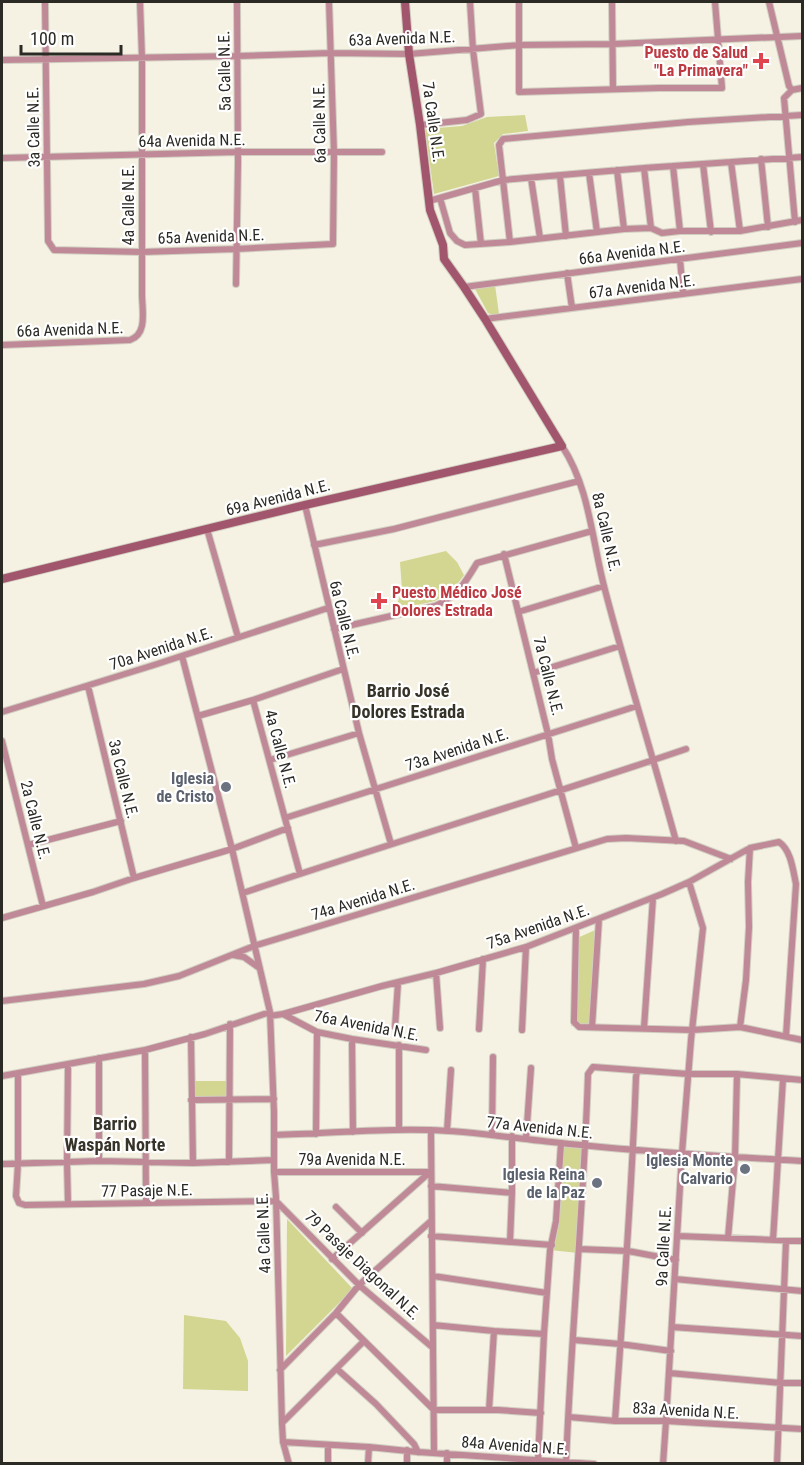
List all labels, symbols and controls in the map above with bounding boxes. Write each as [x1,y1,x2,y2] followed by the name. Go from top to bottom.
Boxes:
[21,18,122,56] scale bar
[348,27,456,50] street label: 63a Avenida N.E.
[30,28,74,49] text: 100 m
[214,30,235,112] street label: 5a Calle N.E.
[645,43,748,80] place label: Puesto de Salud "La Primavera"
[752,52,770,70] marker: Puesto de Salud "La Primavera"
[418,81,449,163] street label: 7a Calle N.E.
[309,82,330,164] street label: 6a Calle N.E.
[23,86,44,168] street label: 3a Calle N.E.
[138,130,246,151] street label: 64a Avenida N.E.
[119,165,138,245] street label: 4a Calle N.E.
[157,225,265,248] street label: 65a Avenida N.E.
[578,237,686,268] street label: 66a Avenida N.E.
[588,271,696,302] street label: 67a Avenida N.E.
[16,318,124,341] street label: 66a Avenida N.E.
[224,475,332,520] street label: 69a Avenida N.E.
[588,491,625,574] street label: 8a Calle N.E.
[326,579,364,662] street label: 6a Calle N.E.
[392,583,522,620] place label: Puesto Médico José Dolores Estrada
[370,592,388,610] marker: Puesto Médico José Dolores Estrada
[107,623,215,674] street label: 70a Avenida N.E.
[530,635,568,718] street label: 7a Calle N.E.
[351,680,465,722] district label: Barrio José Dolores Estrada
[261,708,300,791] street label: 4a Calle N.E.
[403,724,511,775] street label: 73a Avenida N.E.
[105,738,143,821] street label: 3a Calle N.E.
[156,769,214,806] place label: Iglesia de Cristo
[17,779,55,862] street label: 2a Calle N.E.
[219,780,233,794] marker: Iglesia de Cristo
[309,875,417,924] street label: 74a Avenida N.E.
[484,900,592,953] street label: 75a Avenida N.E.
[312,1006,421,1045] street label: 76a Avenida N.E.
[486,1112,594,1143] street label: 77a Avenida N.E.
[65,1113,166,1155] district label: Barrio Waspán Norte
[298,1150,406,1169] street label: 79a Avenida N.E.
[646,1151,733,1188] place label: Iglesia Monte Calvario
[738,1162,752,1176] marker: Iglesia Monte Calvario
[502,1165,585,1202] place label: Iglesia Reina de la Paz
[590,1176,604,1190] marker: Iglesia Reina de la Paz
[101,1180,193,1201] street label: 77 Pasaje N.E.
[253,1192,274,1274] street label: 4a Calle N.E.
[652,1205,675,1287] street label: 9a Calle N.E.
[301,1207,424,1324] street label: 79 Pasaje Diagonal N.E.
[632,1398,740,1423] street label: 83a Avenida N.E.
[461,1432,569,1459] street label: 84a Avenida N.E.

